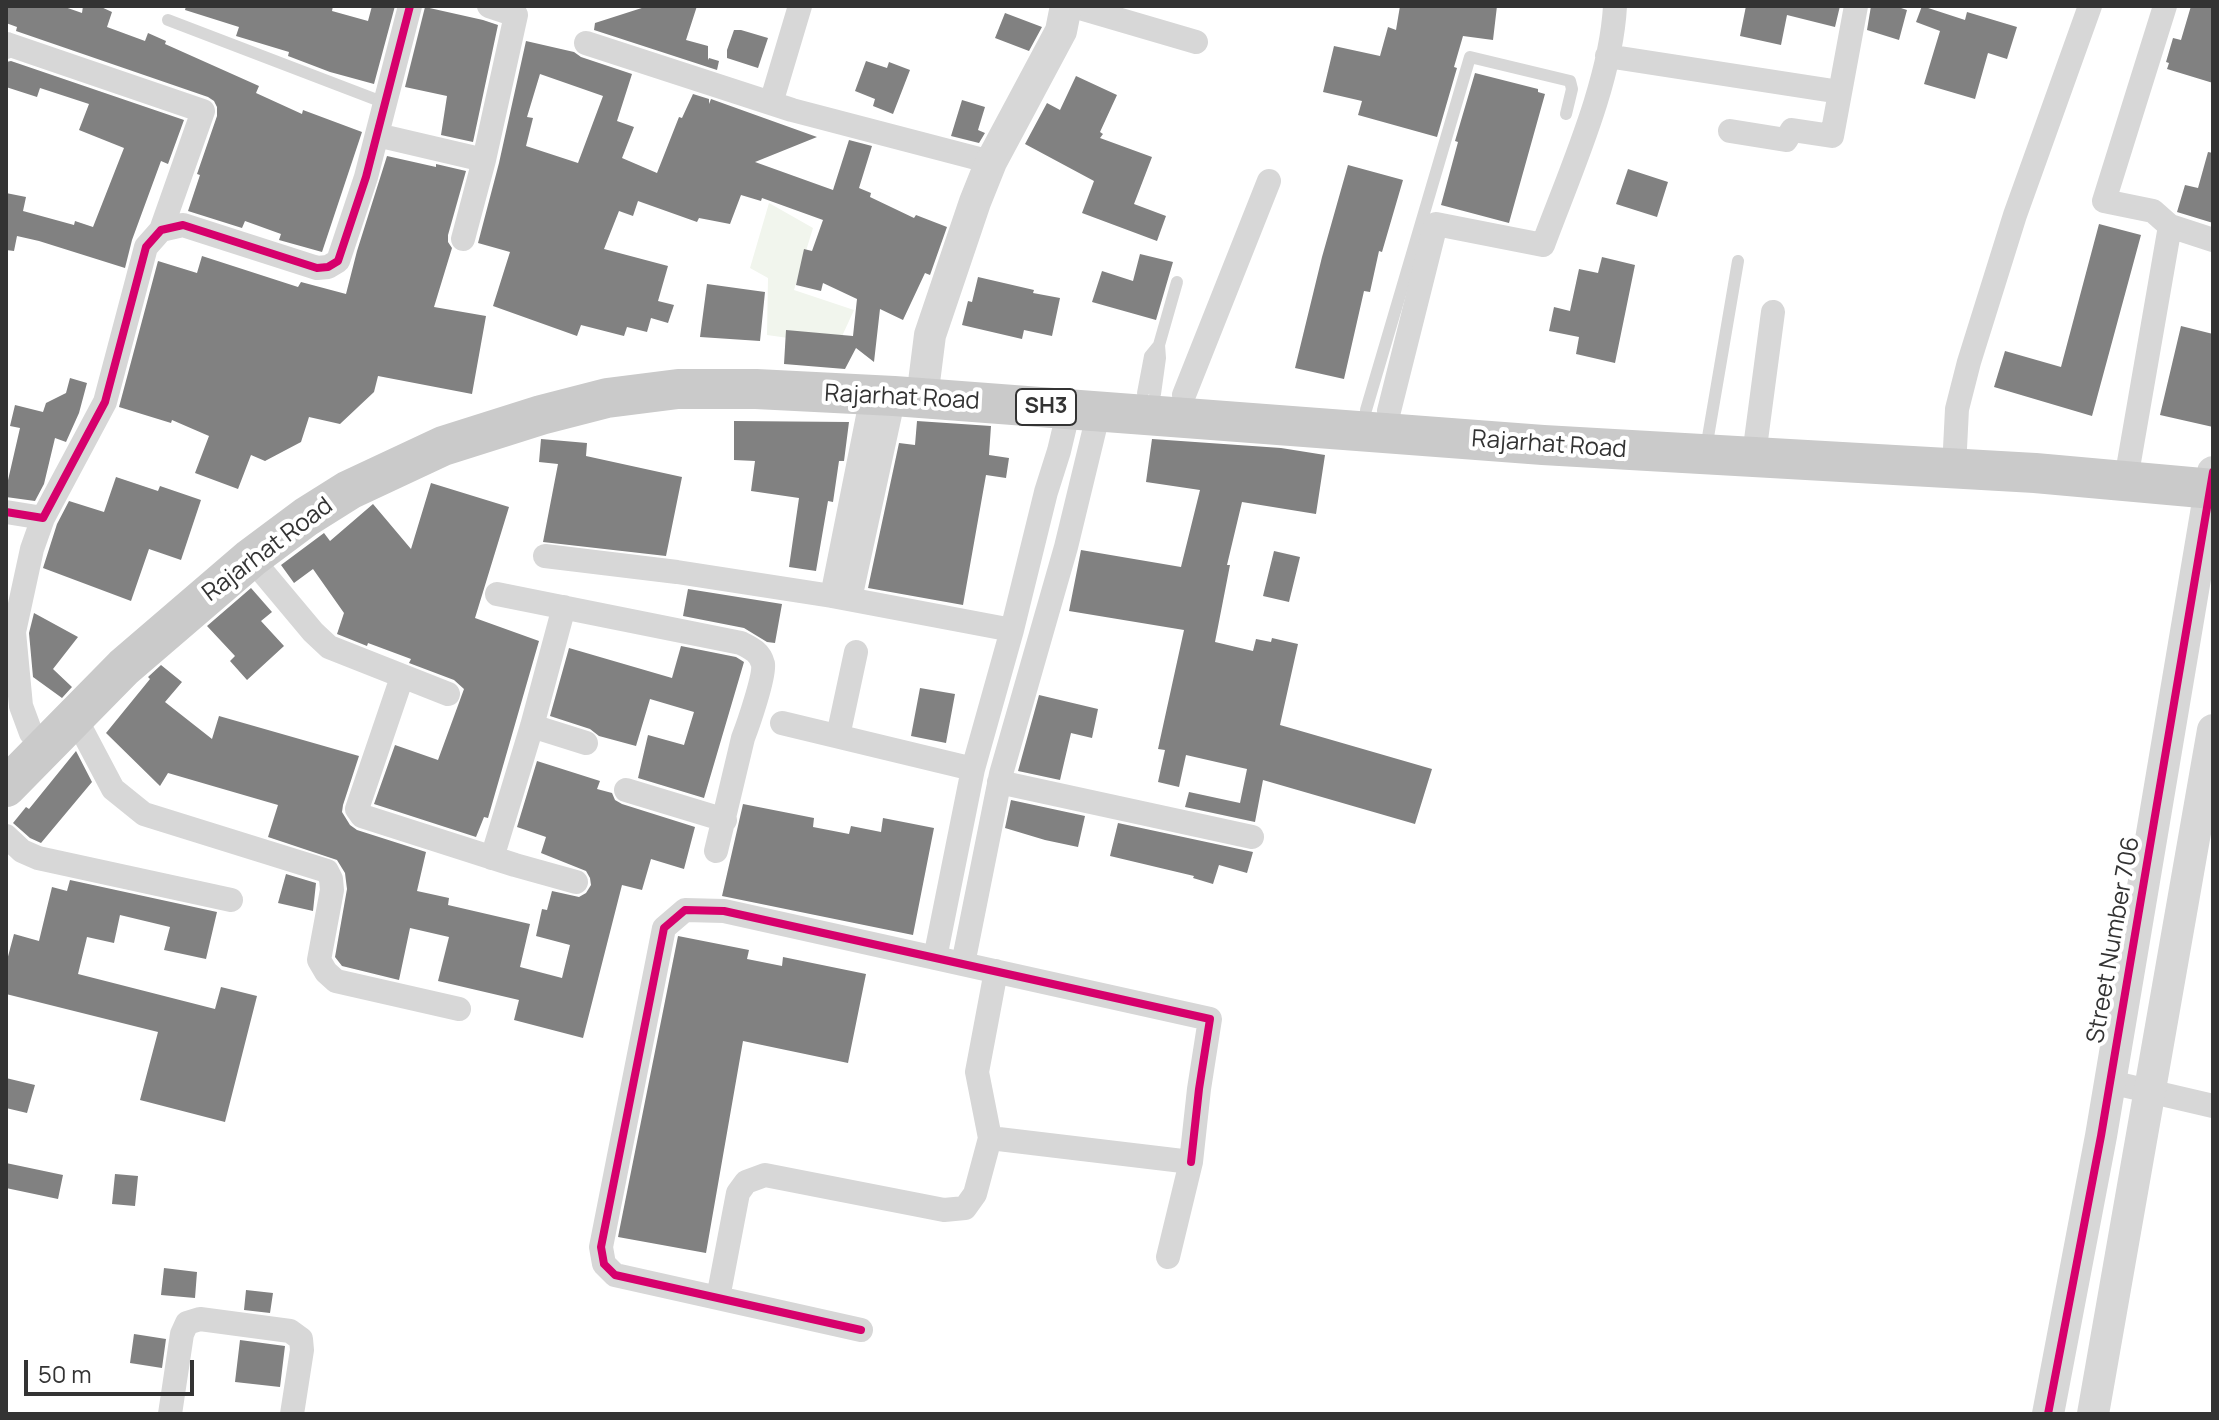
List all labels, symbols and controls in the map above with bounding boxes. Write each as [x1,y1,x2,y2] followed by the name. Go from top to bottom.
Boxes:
[824,380,980,416] street label: Rajarhat Road
[1016,389,1076,425] road number: SH3
[1471,425,1627,465] street label: Rajarhat Road
[197,492,339,608] street label: Rajarhat Road
[2082,834,2146,1046] street label: Street Number 706
[28,1344,198,1394] scale bar
[38,1357,92,1390] text: 50 m

